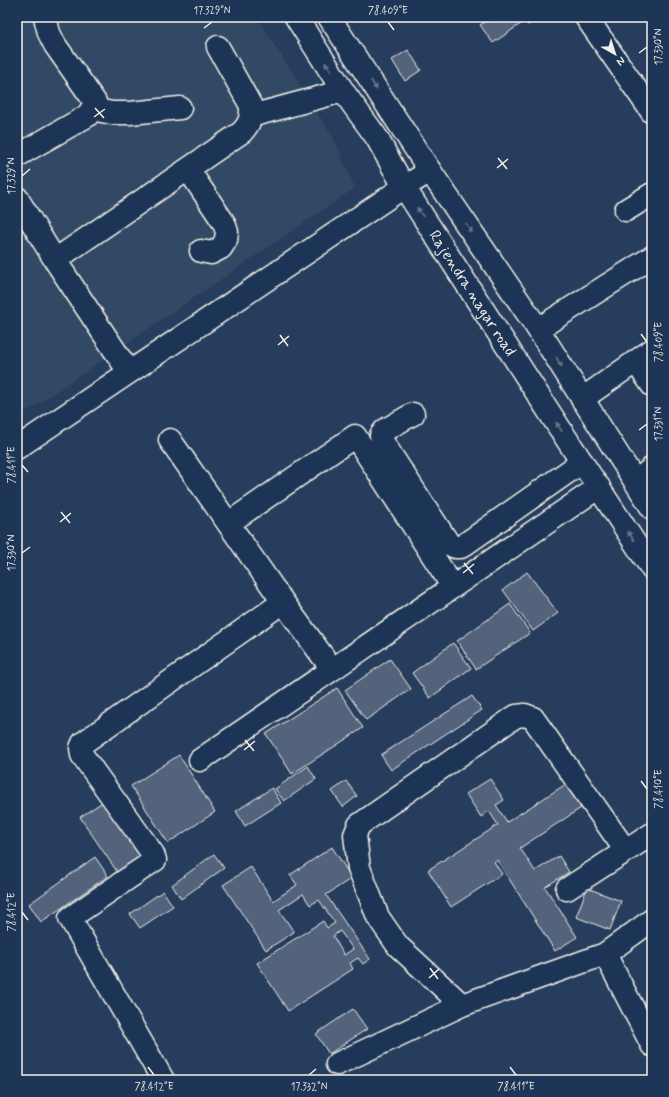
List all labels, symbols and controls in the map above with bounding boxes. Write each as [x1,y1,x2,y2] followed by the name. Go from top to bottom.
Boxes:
[194,4,231,18] text: 17.329°N
[368,4,408,18] text: 78.409°E
[652,28,666,65] text: 17.330°N
[595,34,635,74] north arrow
[613,53,628,69] text: N
[324,62,332,72] one-way arrow
[370,79,377,91] one-way arrow
[5,157,19,194] text: 17.329°N
[417,206,424,218] one-way arrow
[465,223,473,233] one-way arrow
[424,226,521,360] street label: Rajendra nagar road
[652,322,666,362] text: 78.409°E
[555,357,563,367] one-way arrow
[652,406,666,441] text: 17.331°N
[555,422,563,433] one-way arrow
[5,446,19,484] text: 78.411°E
[627,530,634,542] one-way arrow
[5,534,19,571] text: 17.330°N
[652,769,666,809] text: 78.410°E
[5,892,19,932] text: 78.412°E
[134,1080,174,1094] text: 78.412°E
[291,1080,328,1094] text: 17.332°N
[497,1080,535,1094] text: 78.411°E

